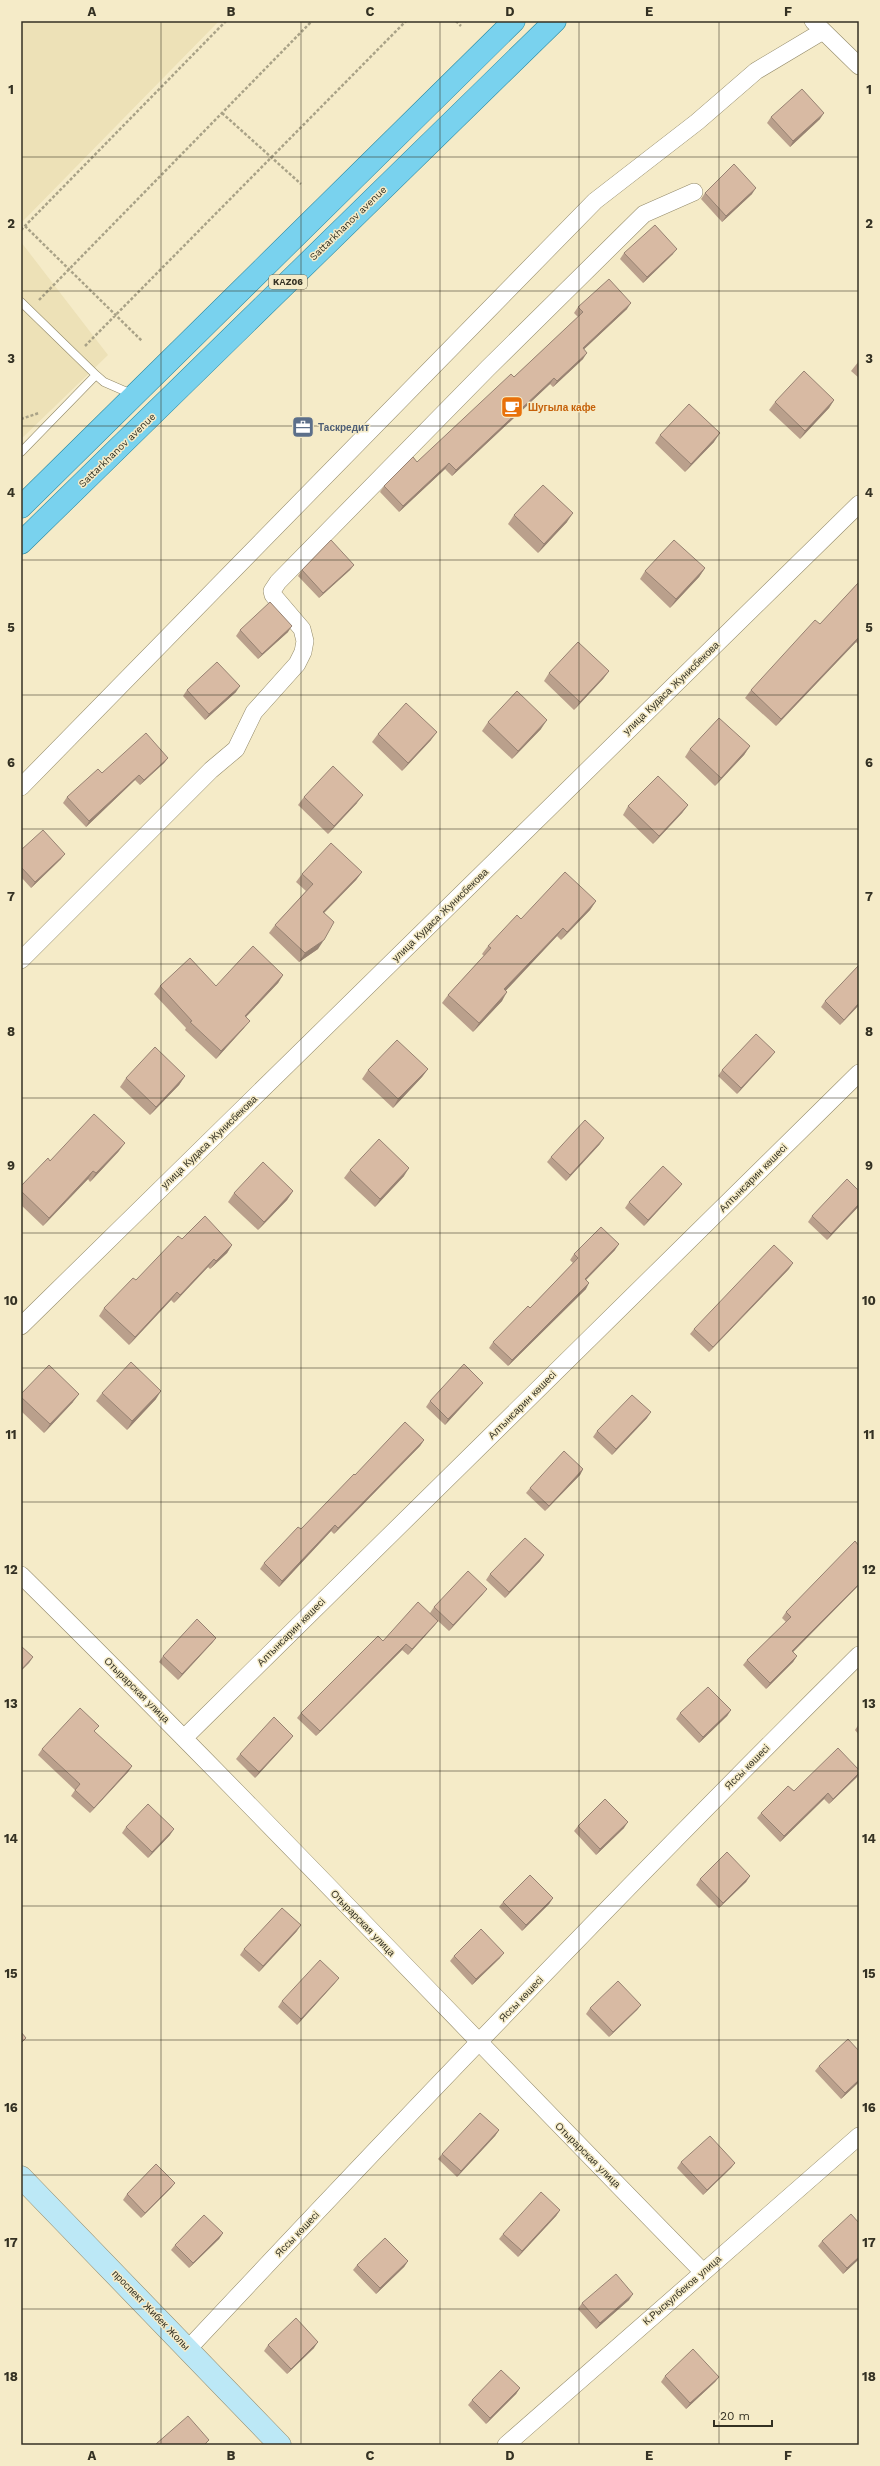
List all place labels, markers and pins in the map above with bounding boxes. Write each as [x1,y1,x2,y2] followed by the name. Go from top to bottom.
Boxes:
[499,394,525,420] cafe icon: Шугыла кафе
[528,402,596,413] place label: Шугыла кафе
[290,414,316,440] office icon: Таскредит
[318,422,369,433] place label: Таскредит

